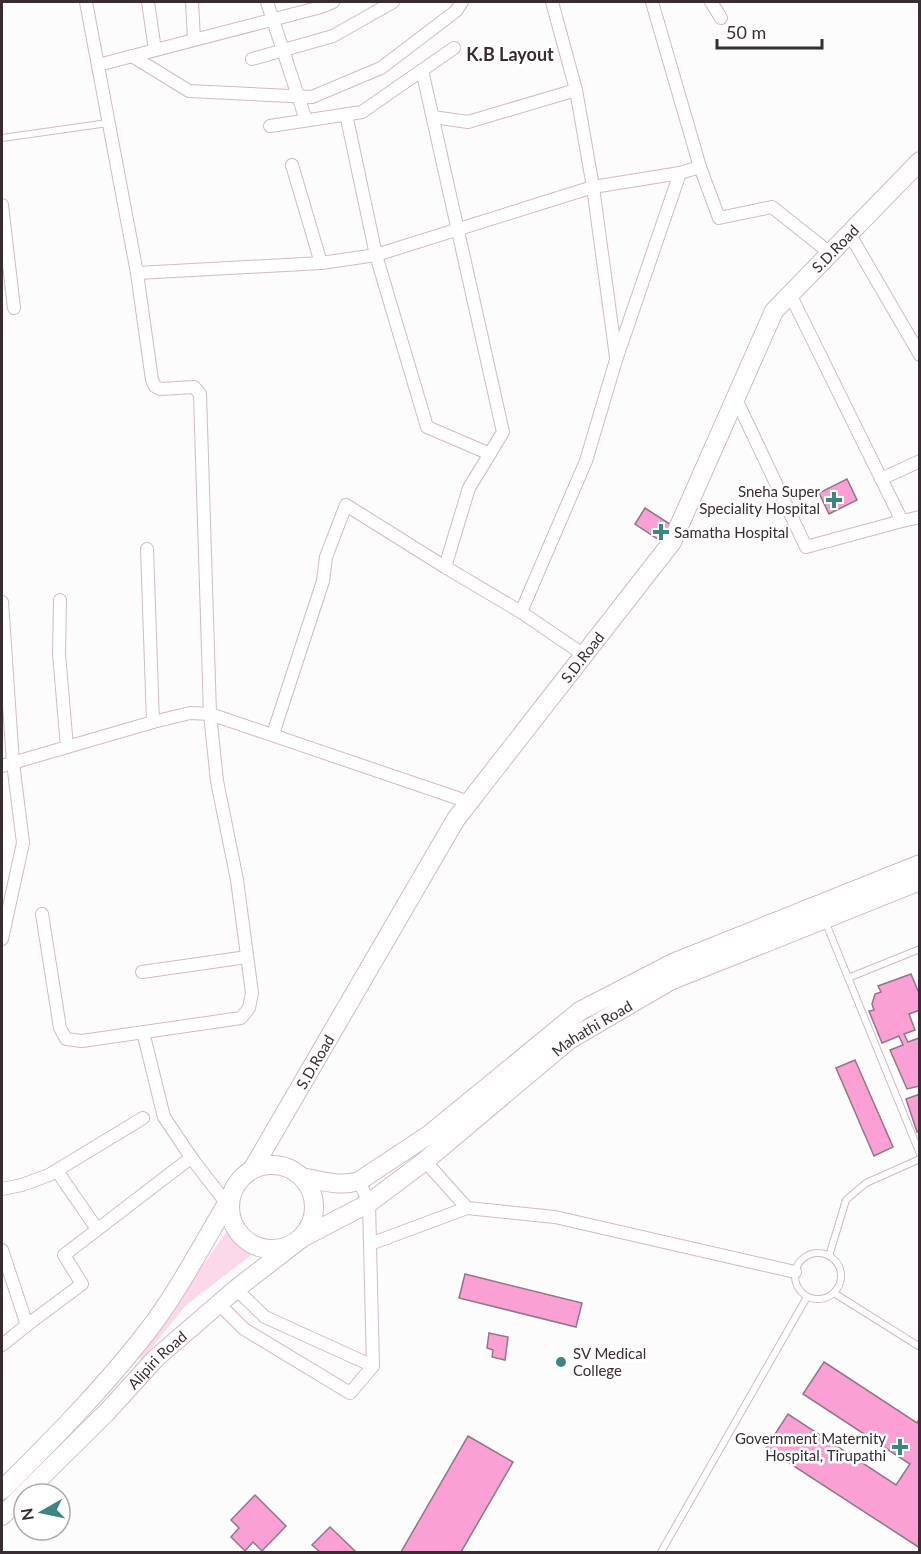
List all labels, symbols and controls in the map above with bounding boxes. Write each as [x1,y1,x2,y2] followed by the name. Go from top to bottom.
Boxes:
[717,12,822,50] scale bar
[726,21,766,43] text: 50 m
[466,43,554,65] district label: K.B Layout
[808,221,862,276] street label: S.D.Road
[699,482,821,517] place label: Sneha Super Speciality Hospital
[825,491,843,509] marker: Sneha Super Speciality Hospital
[652,523,670,541] marker: Samatha Hospital
[674,523,789,541] place label: Samatha Hospital
[557,628,608,686] street label: S.D.Road
[548,996,635,1060] street label: Mahathi Road
[292,1031,338,1092] street label: S.D.Road
[124,1327,190,1392] street label: Alipiri Road
[573,1344,646,1379] place label: SV Medical College
[554,1355,568,1369] marker: SV Medical College
[735,1429,886,1464] place label: Government Maternity Hospital, Tirupathi
[891,1438,909,1456] marker: Government Maternity Hospital, Tirupathi
[12,1482,72,1542] north arrow
[16,1507,37,1522] text: N

